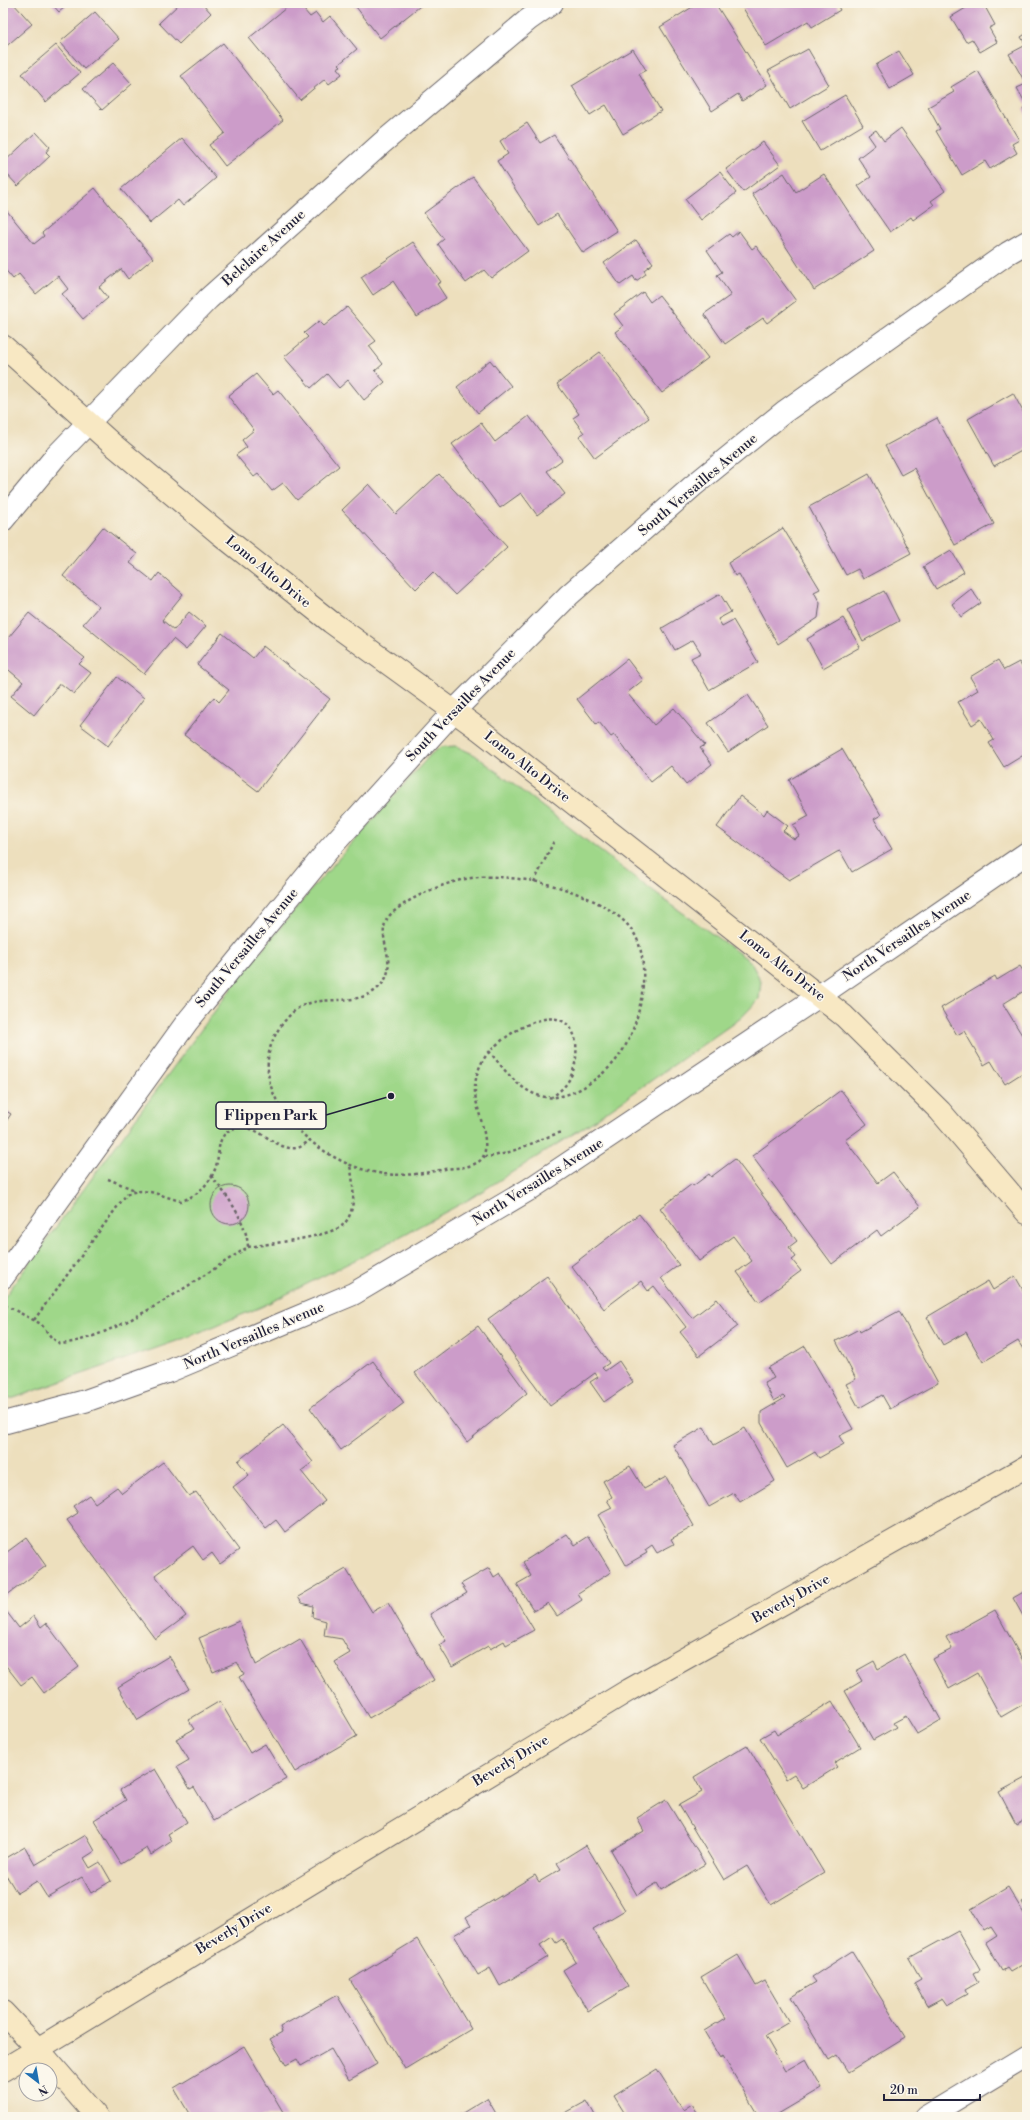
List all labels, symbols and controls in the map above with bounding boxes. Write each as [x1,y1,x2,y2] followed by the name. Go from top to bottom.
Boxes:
[218,206,309,291] street label: Belclaire Avenue
[635,430,761,540] street label: South Versailles Avenue
[221,532,315,612] street label: Lomo Alto Drive
[402,645,520,765] street label: South Versailles Avenue
[480,728,574,806] street label: Lomo Alto Drive
[192,885,302,1011] street label: South Versailles Avenue
[839,886,975,986] street label: North Versailles Avenue
[735,927,829,1005] street label: Lomo Alto Drive
[216,1102,326,1129] callout: Flippen Park
[224,1106,318,1125] text: Flippen Park
[469,1134,607,1230] street label: North Versailles Avenue
[181,1298,327,1374] street label: North Versailles Avenue
[748,1570,833,1628] street label: Beverly Drive
[469,1731,553,1791] street label: Beverly Drive
[192,1899,276,1959] street label: Beverly Drive
[18,2062,58,2102] north arrow
[884,2076,980,2102] scale bar
[35,2081,50,2098] text: N
[890,2083,918,2098] text: 20 m

